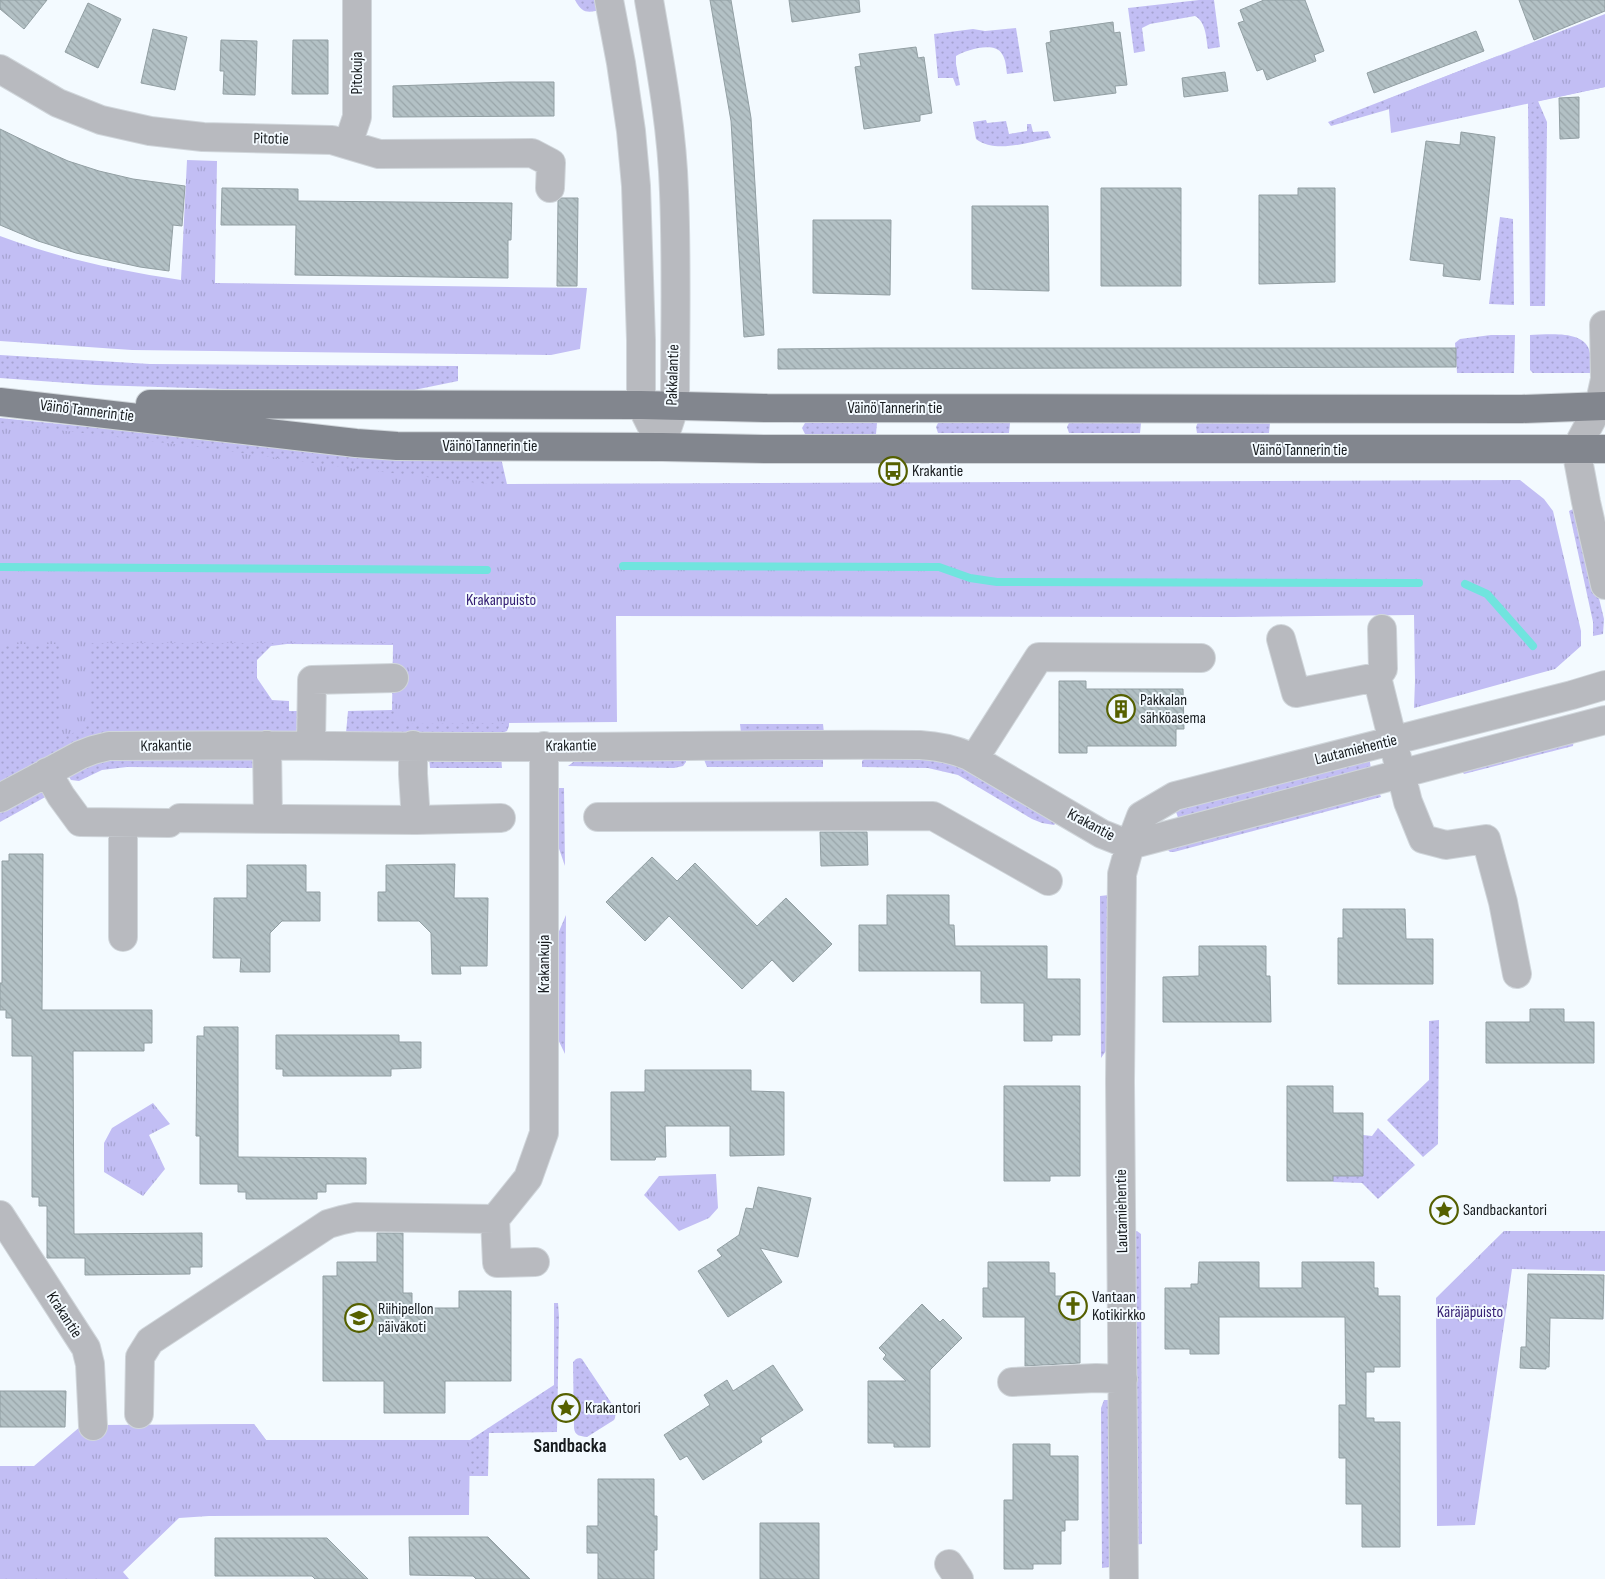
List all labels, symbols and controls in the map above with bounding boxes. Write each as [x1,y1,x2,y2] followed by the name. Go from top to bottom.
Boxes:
[348,52,367,94] street label: Pitokuja
[253,129,289,149] street label: Pitotie
[662,344,684,406] street label: Pakkalantie
[39,396,135,426] street label: Väinö Tannerin tie
[848,399,942,418] street label: Väinö Tannerin tie
[443,437,537,456] street label: Väinö Tannerin tie
[1253,441,1347,460] street label: Väinö Tannerin tie
[878,456,908,486] bus stop icon: Krakantie
[912,462,963,481] place label: Krakantie
[466,591,536,610] park label: Krakanpuisto
[1140,691,1206,728] place label: Pakkalan sähköasema
[1106,694,1136,724] building icon: Pakkalan sähköasema
[1313,731,1399,769] street label: Lautamiehentie
[140,736,192,756] street label: Krakantie
[545,736,597,756] street label: Krakantie
[1064,805,1118,845] street label: Krakantie
[535,935,554,993] street label: Krakankuja
[1112,1169,1132,1253] street label: Lautamiehentie
[1429,1195,1459,1225] place icon: Sandbackantori
[1463,1201,1547,1220] place label: Sandbackantori
[42,1288,86,1342] street label: Krakantie
[1092,1288,1146,1325] place label: Vantaan Kotikirkko
[1058,1291,1088,1321] church icon: Vantaan Kotikirkko
[378,1300,434,1337] place label: Riihipellon päiväkoti
[344,1303,374,1333] school or university icon: Riihipellon päiväkoti
[1437,1303,1503,1322] park label: Käräjäpuisto
[551,1393,581,1423] place icon: Krakantori
[585,1399,641,1418] place label: Krakantori
[534,1435,606,1458] district label: Sandbacka

